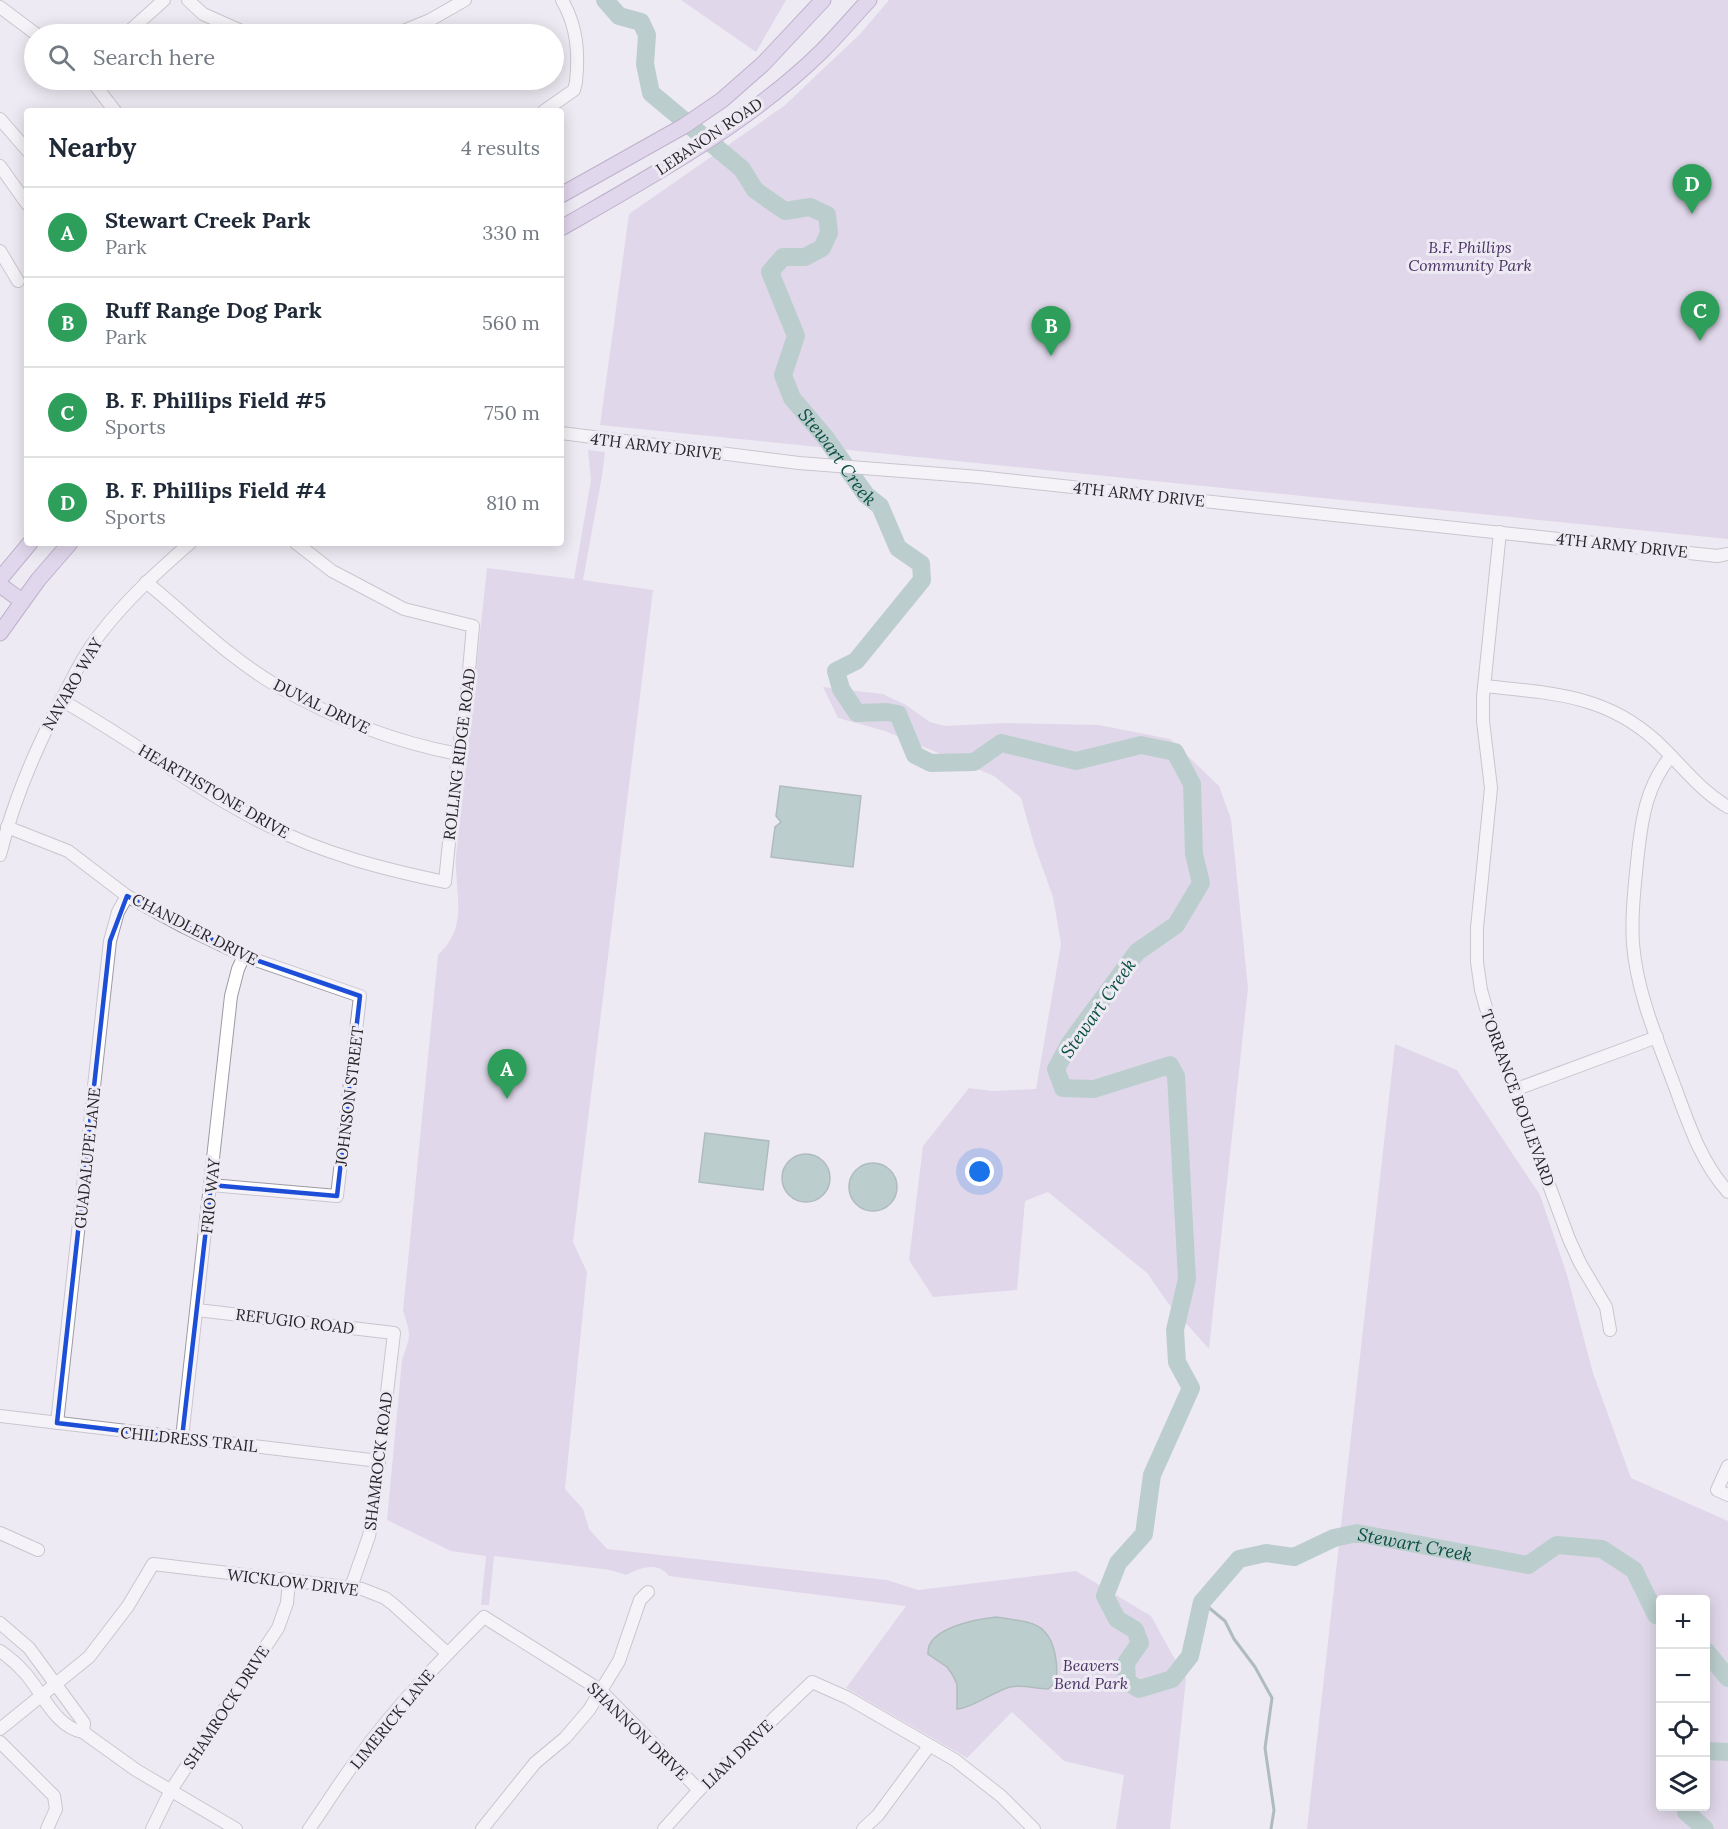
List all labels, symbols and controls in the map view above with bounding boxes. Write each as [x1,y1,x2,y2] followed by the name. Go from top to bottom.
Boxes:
[24,24,564,90] search box
[45,41,78,74] icon: search
[93,43,215,71] text: Search here
[652,93,766,179] street label: LEBANON ROAD
[48,131,136,164] text: Nearby
[461,135,540,160] text: 4 results
[1672,164,1712,214] pin: D
[105,206,310,234] text: Stewart Creek Park
[61,220,74,245] text: A
[482,220,540,245] text: 330 m
[105,234,147,259] text: Park
[1408,237,1532,275] park label: B.F. Phillips Community Park
[1680,292,1720,341] pin: C
[105,296,322,324] text: Ruff Range Dog Park
[1032,306,1070,356] pin: B
[61,310,74,335] text: B
[482,310,540,335] text: 560 m
[105,324,147,349] text: Park
[105,386,326,414] text: B. F. Phillips Field #5
[61,400,74,425] text: C
[484,400,540,425] text: 750 m
[794,403,881,510] water label: Stewart Creek
[105,414,166,439] text: Sports
[589,428,723,464] street label: 4TH ARMY DRIVE
[105,476,326,504] text: B. F. Phillips Field #4
[1072,477,1206,511] street label: 4TH ARMY DRIVE
[60,490,75,515] text: D
[486,490,540,515] text: 810 m
[105,504,166,529] text: Sports
[1555,528,1689,562] street label: 4TH ARMY DRIVE
[38,634,107,734] street label: NAVARO WAY
[439,667,479,841] street label: ROLLING RIDGE ROAD
[271,674,373,738] street label: DUVAL DRIVE
[135,740,293,842] street label: HEARTHSTONE DRIVE
[129,889,261,969] street label: CHANDLER DRIVE
[1055,954,1141,1062] water label: Stewart Creek
[1477,1007,1559,1189] street label: TORRANCE BOULEVARD
[330,1025,367,1168] street label: JOHNSON STREET
[488,1050,526,1099] pin: A
[70,1086,104,1230] street label: GUADALUPE LANE
[196,1156,224,1235] street label: FRIO WAY
[965,1157,994,1186] your location
[235,1304,356,1338] street label: REFUGIO ROAD
[360,1390,396,1532] street label: SHAMROCK ROAD
[119,1422,259,1456] street label: CHILDRESS TRAIL
[1356,1522,1474,1566] water label: Stewart Creek
[226,1564,360,1600] street label: WICKLOW DRIVE
[1656,1595,1710,1811] map controls
[1656,1595,1710,1649] button: +
[179,1642,273,1772] street label: SHAMROCK DRIVE
[1656,1649,1710,1703] button: −
[1054,1655,1128,1693] park label: Beavers Bend Park
[346,1665,438,1773] street label: LIMERICK LANE
[583,1678,693,1784] street label: SHANNON DRIVE
[1656,1703,1710,1757] button: locate
[697,1715,777,1793] street label: LIAM DRIVE
[1656,1757,1710,1811] button: layers

